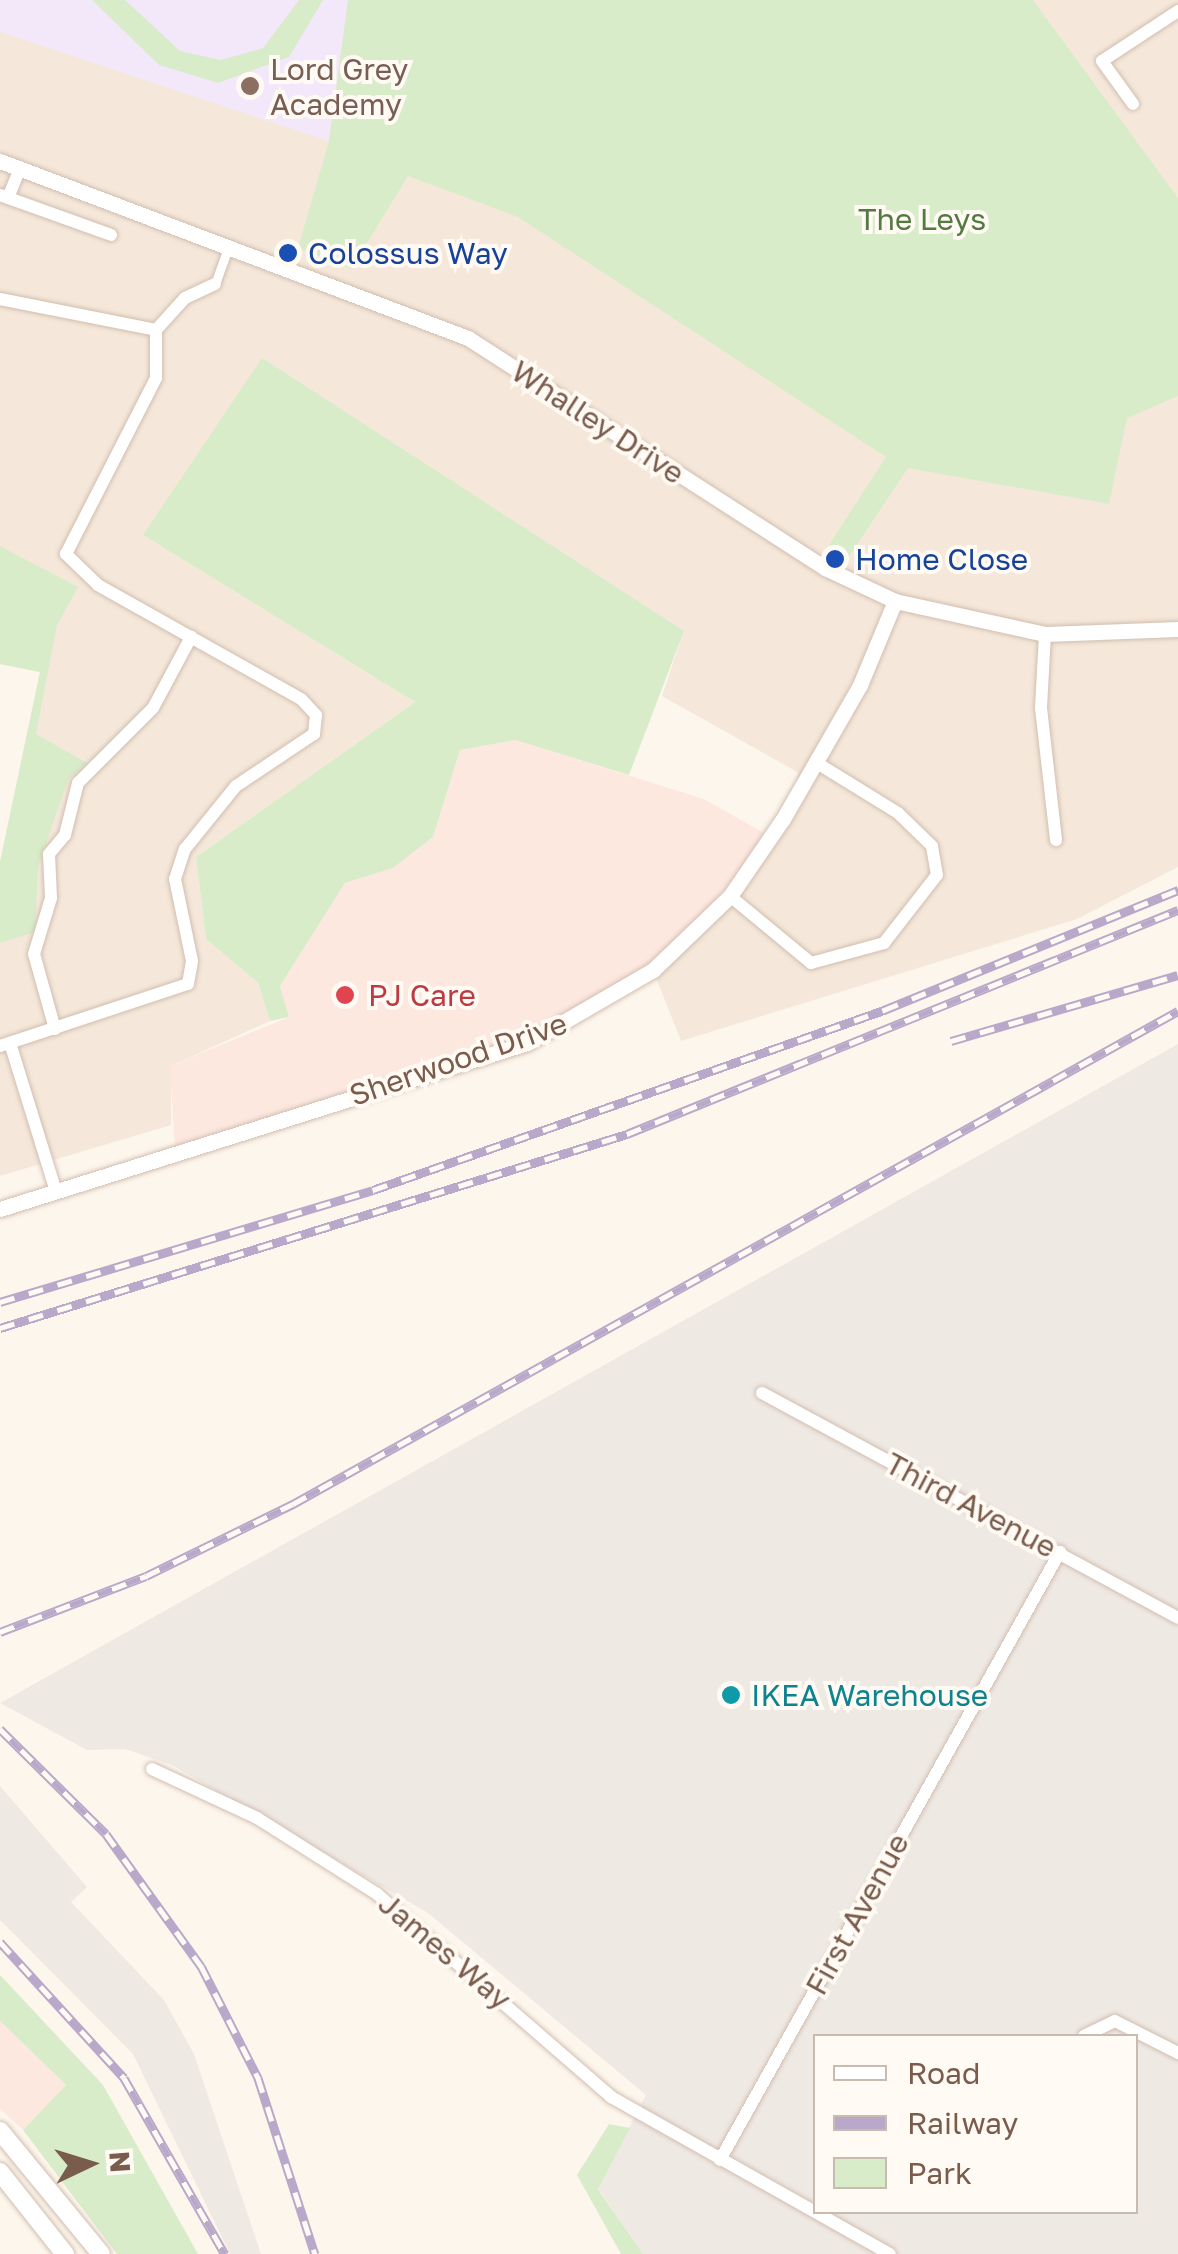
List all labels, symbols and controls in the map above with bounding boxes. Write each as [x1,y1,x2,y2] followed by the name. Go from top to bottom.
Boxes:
[270,51,408,122] place label: Lord Grey Academy
[239,75,261,97] marker: Lord Grey Academy
[858,201,986,237] park label: The Leys
[308,235,508,271] place label: Colossus Way
[277,242,299,264] marker: Colossus Way
[505,353,691,491] street label: Whalley Drive
[855,541,1028,577] place label: Home Close
[824,548,846,570] marker: Home Close
[368,977,476,1013] place label: PJ Care
[332,982,358,1008] marker: PJ Care
[345,1005,571,1113] street label: Sherwood Drive
[879,1445,1063,1565] street label: Third Avenue
[751,1677,988,1713] place label: IKEA Warehouse
[720,1684,742,1706] marker: IKEA Warehouse
[798,1827,916,2001] street label: First Avenue
[371,1885,519,2017] street label: James Way
[813,2034,1138,2214] legend
[907,2055,981,2091] text: Road
[907,2105,1018,2141] text: Railway
[40,2114,140,2214] north arrow
[103,2150,138,2174] text: N
[907,2155,972,2191] text: Park

